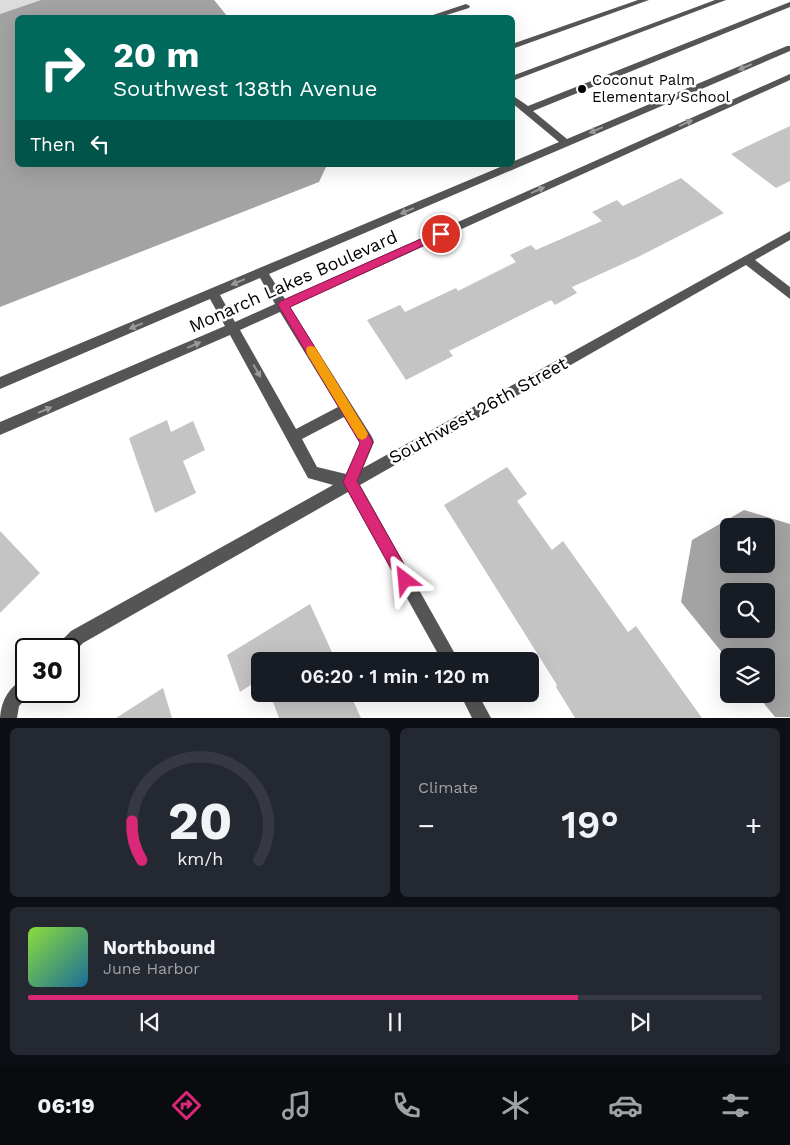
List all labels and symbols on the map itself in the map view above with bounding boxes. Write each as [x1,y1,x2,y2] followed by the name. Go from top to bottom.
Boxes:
[738,63,752,71] one-way arrow
[592,71,731,106] place label: Coconut Palm Elementary School
[576,83,588,95] marker: Coconut Palm Elementary School
[679,119,693,127] one-way arrow
[589,127,603,135] one-way arrow
[531,186,545,194] one-way arrow
[400,207,414,215] one-way arrow
[420,213,462,255] pin
[186,226,400,336] street label: Monarch Lakes Boulevard
[230,279,245,287] one-way arrow
[129,322,143,330] one-way arrow
[187,341,201,349] one-way arrow
[385,352,571,468] street label: Southwest 26th Street
[253,363,261,378] one-way arrow
[38,405,52,413] one-way arrow
[378,553,430,605] position arrow
[15,638,80,703] speed limit sign: 30

